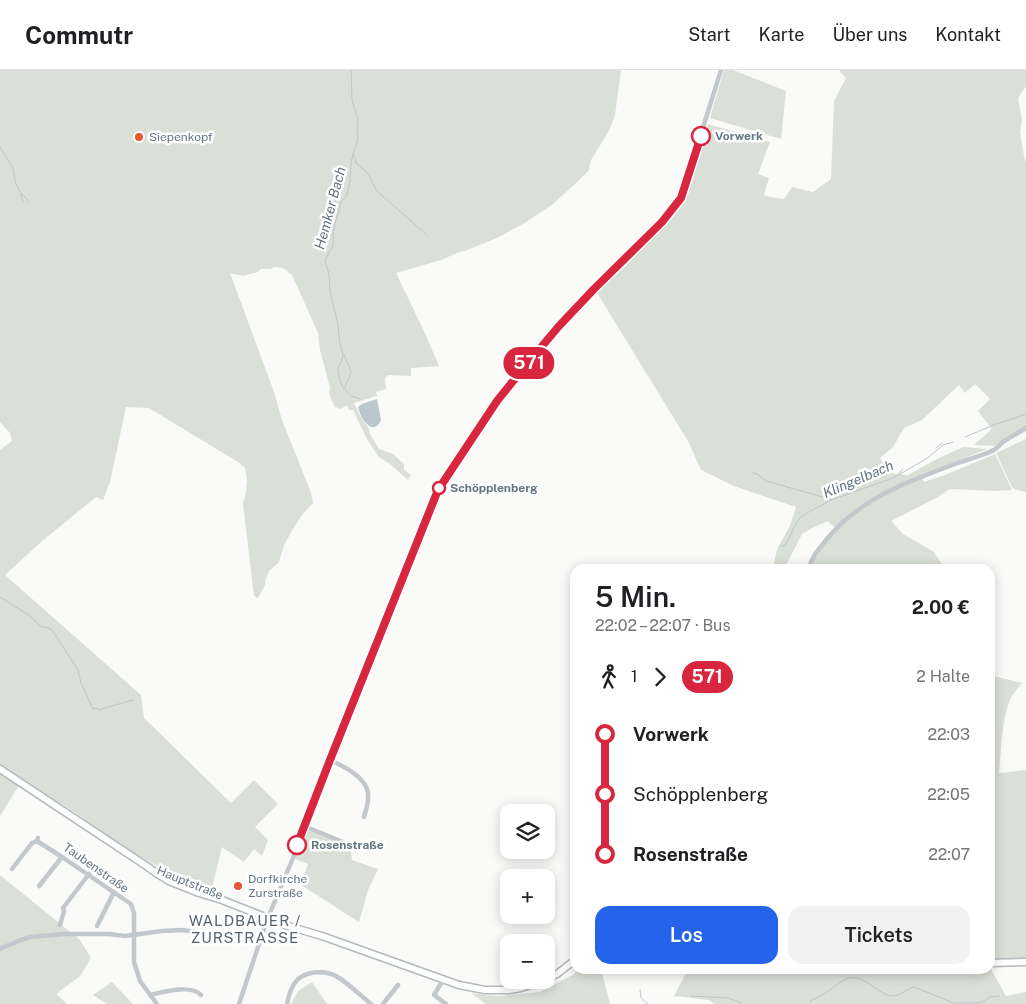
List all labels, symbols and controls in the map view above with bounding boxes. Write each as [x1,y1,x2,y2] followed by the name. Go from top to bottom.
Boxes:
[25,21,133,49] text: Commutr
[688,24,731,45] text: Start
[759,24,804,45] text: Karte
[832,24,907,45] text: Über uns
[935,24,1001,45] text: Kontakt
[691,126,711,146] marker: Vorwerk
[715,129,763,143] place label: Vorwerk
[149,130,213,144] place label: Siepenkopf
[133,131,145,143] marker: Siepenkopf
[311,165,349,251] water label: Hemker Bach
[500,347,558,379] line badge: 571
[513,352,545,373] text: 571
[820,457,896,501] water label: Klingelbach
[432,481,446,495] marker: Schöpplenberg
[450,481,538,495] place label: Schöpplenberg
[595,580,676,613] text: 5 Min.
[912,596,970,618] text: 2.00 €
[595,616,731,635] text: 22:02 – 22:07 · Bus
[595,663,623,691] icon: walk
[646,663,674,691] icon: forward
[692,666,723,687] text: 571
[631,667,638,686] text: 1
[916,667,970,686] text: 2 Halte
[633,723,709,745] text: Vorwerk
[928,725,970,744] text: 22:03
[633,783,768,805] text: Schöpplenberg
[927,785,970,804] text: 22:05
[500,804,555,989] map controls
[500,804,555,859] button: layers
[287,835,307,855] marker: Rosenstraße
[311,838,384,852] place label: Rosenstraße
[61,840,132,896] street label: Taubenstraße
[633,843,748,865] text: Rosenstraße
[928,845,970,864] text: 22:07
[155,863,225,903] street label: Hauptstraße
[500,869,555,924] button: +
[248,872,307,900] place label: Dorfkirche Zurstraße
[232,880,244,892] marker: Dorfkirche Zurstraße
[595,906,778,964] button: Los
[788,906,970,964] button: Tickets
[189,912,301,946] district label: WALDBAUER / ZURSTRASSE
[500,934,555,989] button: −

